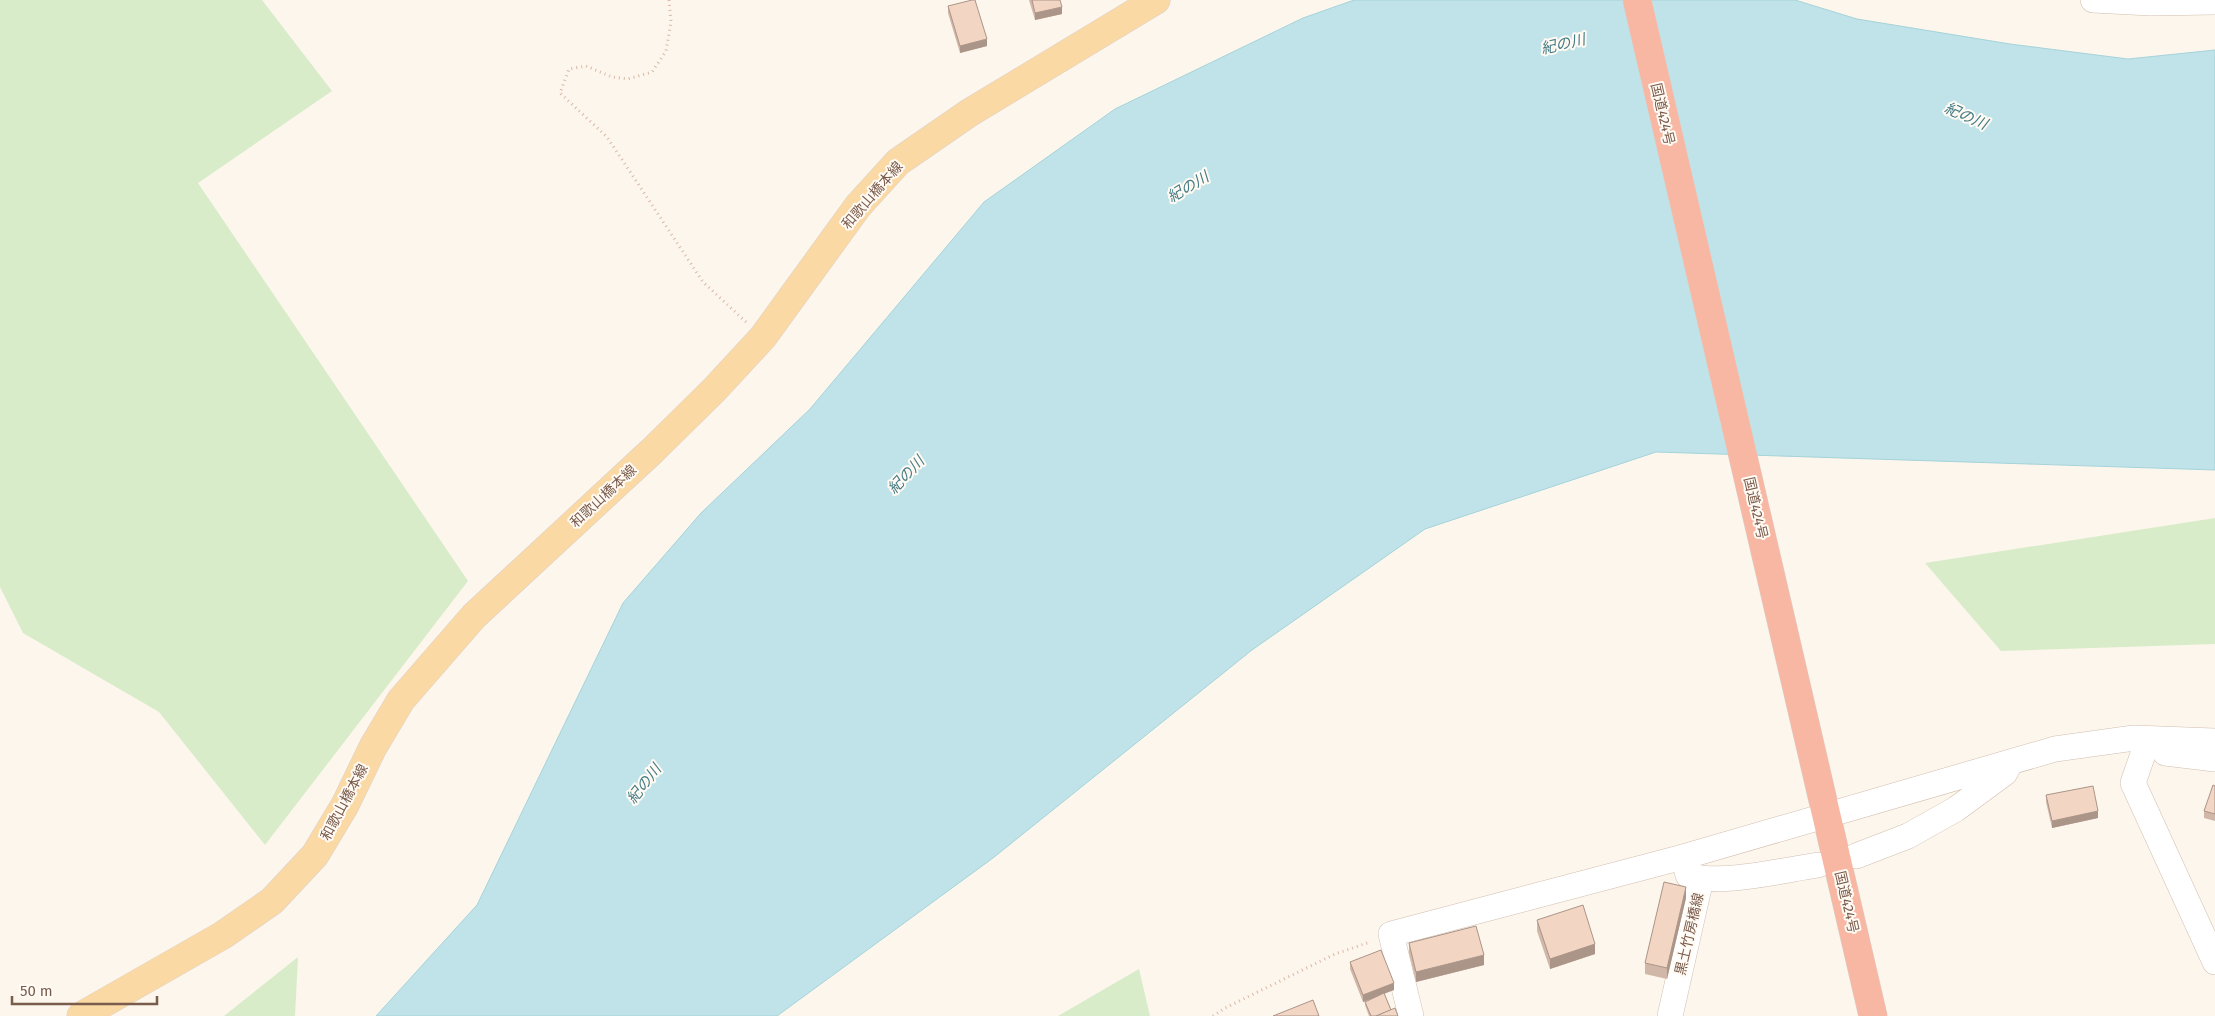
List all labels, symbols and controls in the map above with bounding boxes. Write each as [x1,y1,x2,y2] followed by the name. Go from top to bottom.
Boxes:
[1539,30,1589,58] water label: 紀の川
[1647,81,1678,147] street label: 国道424号
[1942,99,1992,134] water label: 紀の川
[838,158,906,233] street label: 和歌山橋本線
[1164,167,1214,206] water label: 紀の川
[884,451,929,498] water label: 紀の川
[567,462,640,531] street label: 和歌山橋本線
[1740,475,1771,541] street label: 国道424号
[623,759,666,807] water label: 紀の川
[317,761,372,843] street label: 和歌山橋本線
[1831,869,1862,935] street label: 国道424号
[1672,891,1707,977] street label: 黒土竹房橋線
[12,974,158,1006] scale bar
[20,982,53,1000] text: 50 m

